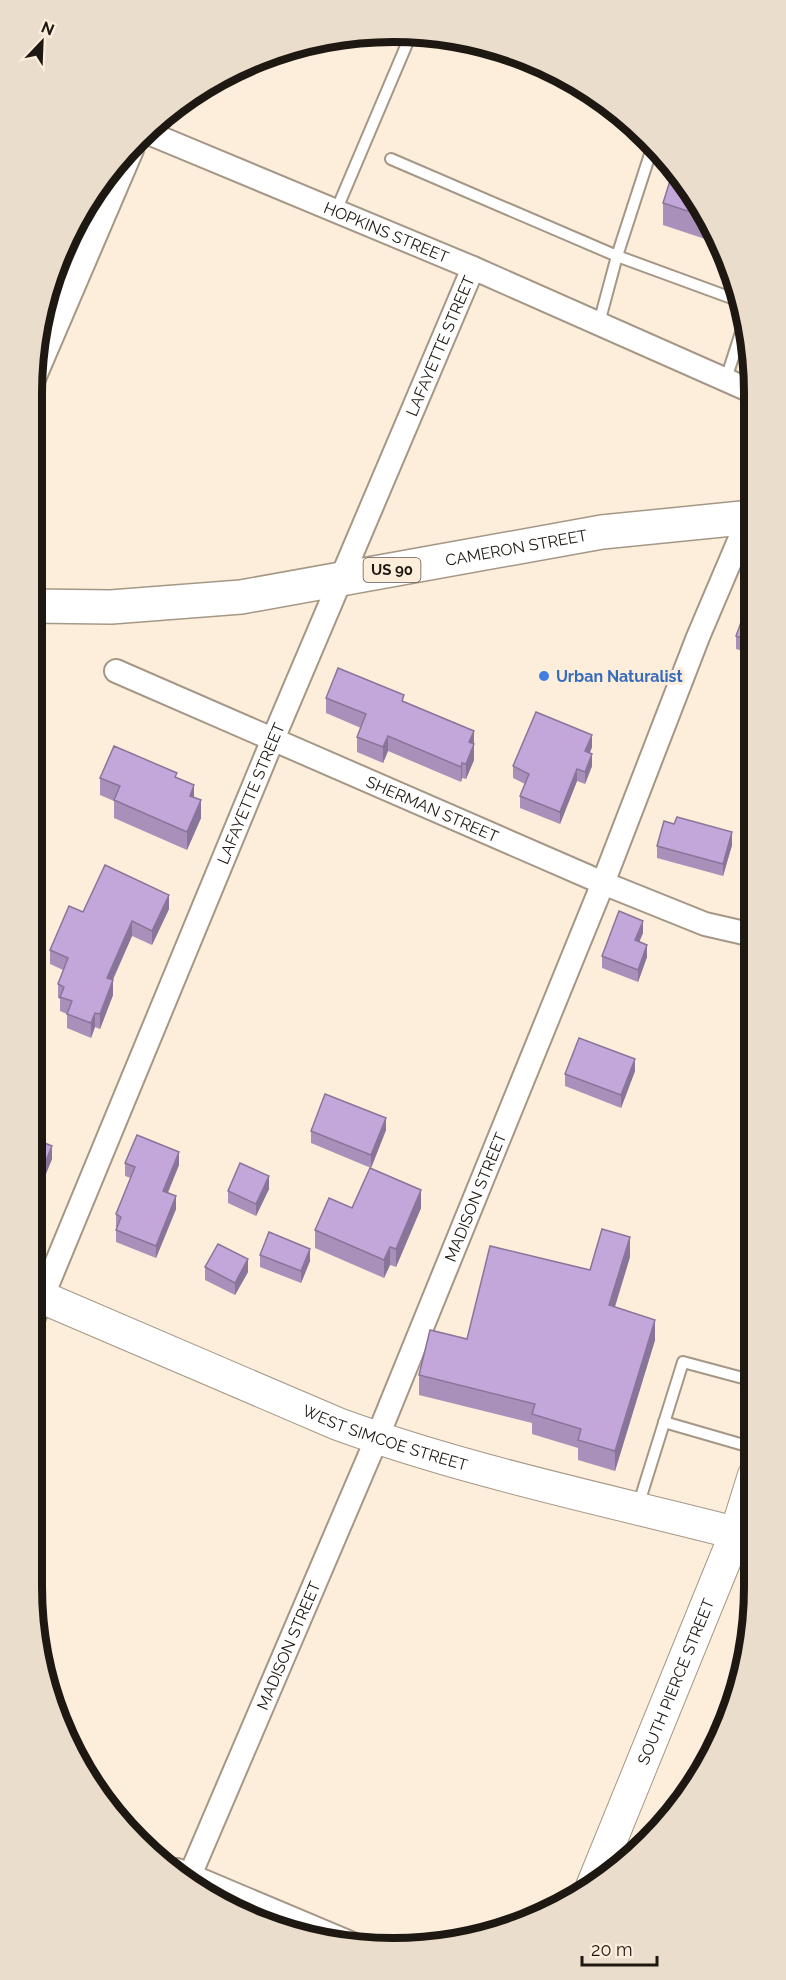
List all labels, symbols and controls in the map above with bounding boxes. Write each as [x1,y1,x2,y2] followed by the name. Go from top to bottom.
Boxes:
[12,12,72,72] north arrow
[38,18,57,40] text: N
[321,198,452,266] street label: HOPKINS STREET
[402,272,478,419] street label: LAFAYETTE STREET
[444,525,589,570] street label: CAMERON STREET
[364,558,420,582] road number: US 90
[556,667,683,686] place label: Urban Naturalist
[537,669,551,683] marker: Urban Naturalist
[213,720,288,867] street label: LAFAYETTE STREET
[363,772,502,846] street label: SHERMAN STREET
[440,1129,510,1264] street label: MADISON STREET
[300,1401,470,1474] street label: WEST SIMCOE STREET
[252,1578,324,1713] street label: MADISON STREET
[633,1595,718,1767] street label: SOUTH PIERCE STREET
[582,1929,657,1967] scale bar
[591,1939,633,1960] text: 20 m

